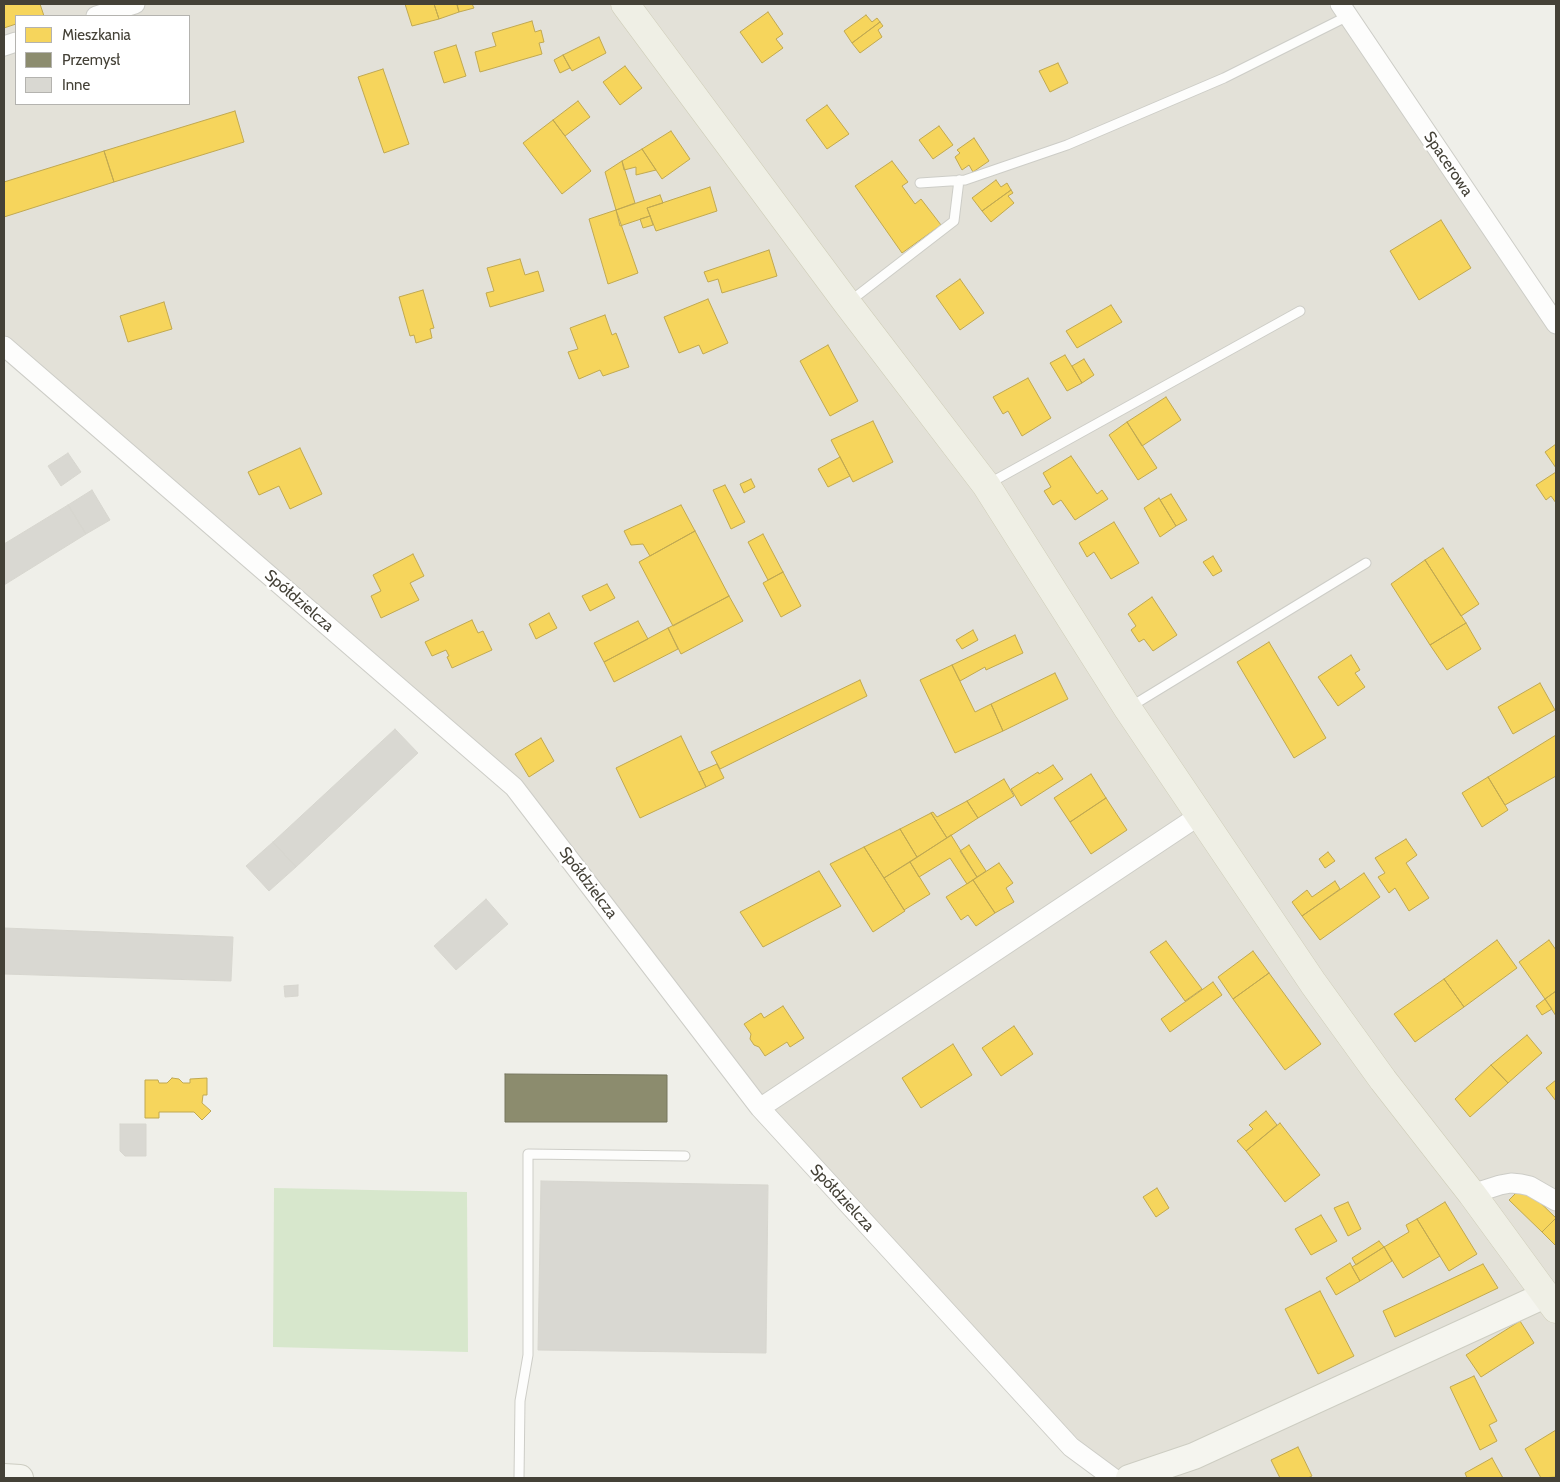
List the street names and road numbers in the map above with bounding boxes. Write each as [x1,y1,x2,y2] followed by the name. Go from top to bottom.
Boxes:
[1419,128,1477,200] street label: Spacerowa
[261,566,337,636] street label: Spółdzielcza
[555,843,621,923] street label: Spółdzielcza
[806,1160,878,1236] street label: Spółdzielcza

